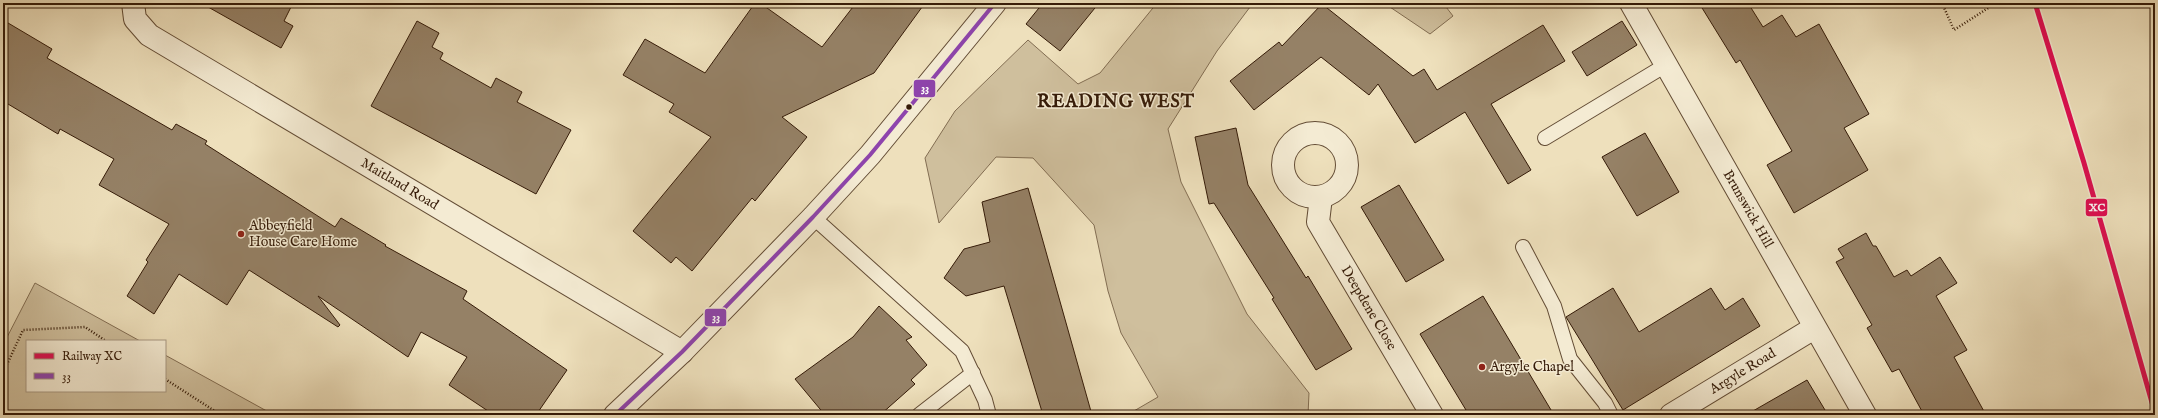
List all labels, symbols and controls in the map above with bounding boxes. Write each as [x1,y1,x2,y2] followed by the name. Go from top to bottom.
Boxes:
[913,79,936,98] line badge: 33
[921,82,929,96] text: 33
[1037,91,1195,114] district label: READING WEST
[904,102,914,112] unlabelled marker
[358,154,442,214] street label: Maitland Road
[1719,167,1777,251] street label: Brunswick Hill
[2085,198,2108,217] line badge: XC
[2088,201,2105,215] text: XC
[248,217,358,251] place label: Abbeyfield House Care Home
[236,229,246,239] marker: Abbeyfield House Care Home
[1337,262,1401,354] street label: Deepdene Close
[704,308,727,327] line badge: 33
[712,311,720,325] text: 33
[26,340,166,392] legend
[1705,344,1780,399] street label: Argyle Road
[62,349,123,364] text: Railway XC
[1489,358,1574,376] place label: Argyle Chapel
[1477,362,1487,372] marker: Argyle Chapel
[62,369,71,384] text: 33

